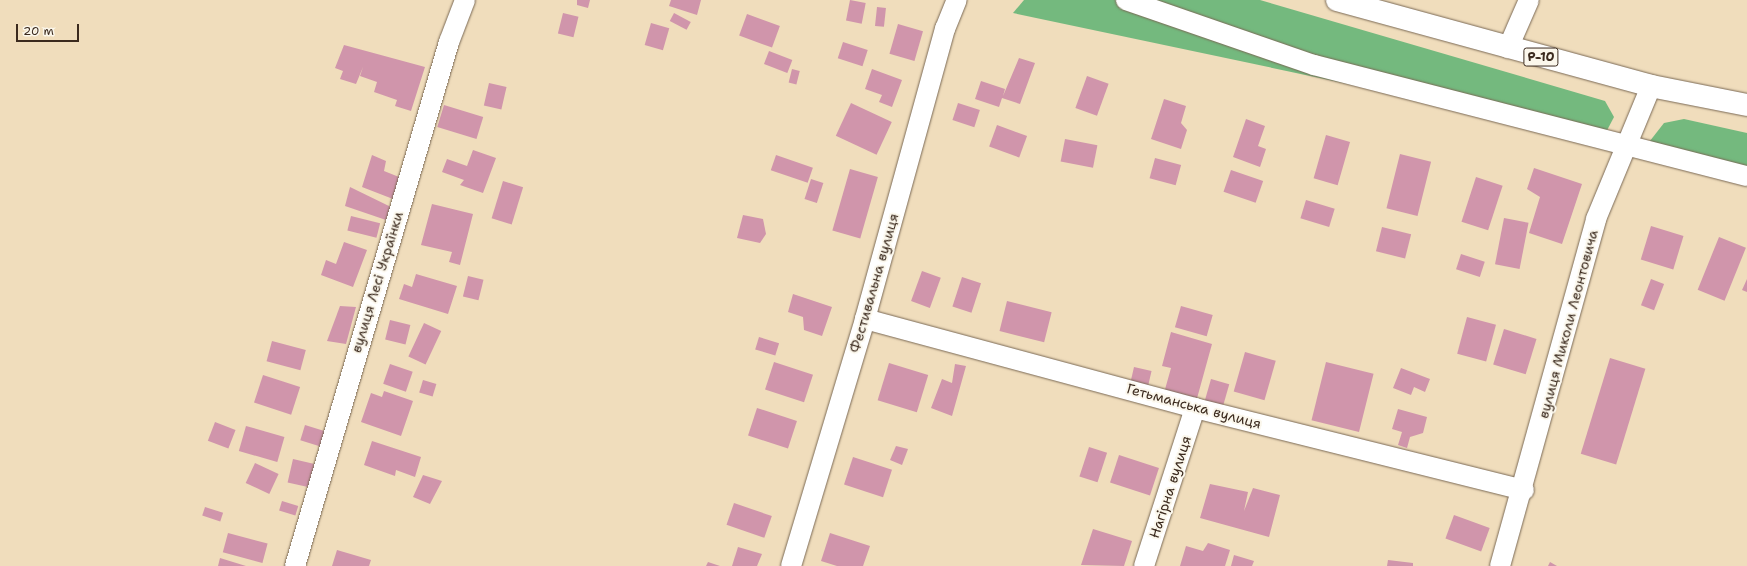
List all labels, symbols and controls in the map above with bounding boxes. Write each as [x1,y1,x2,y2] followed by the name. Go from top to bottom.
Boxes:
[18,16,81,42] scale bar
[23,23,54,39] text: 20 m
[1523,46,1559,68] road number: Р-10
[348,209,406,355] street label: вулиця Лесі Українки
[846,211,902,355] street label: Фестивальна вулиця
[1535,228,1601,420] street label: вулиця Миколи Леонтовича
[1125,380,1263,432] street label: Гетьманська вулиця
[1146,434,1194,540] street label: Нагірна вулиця

